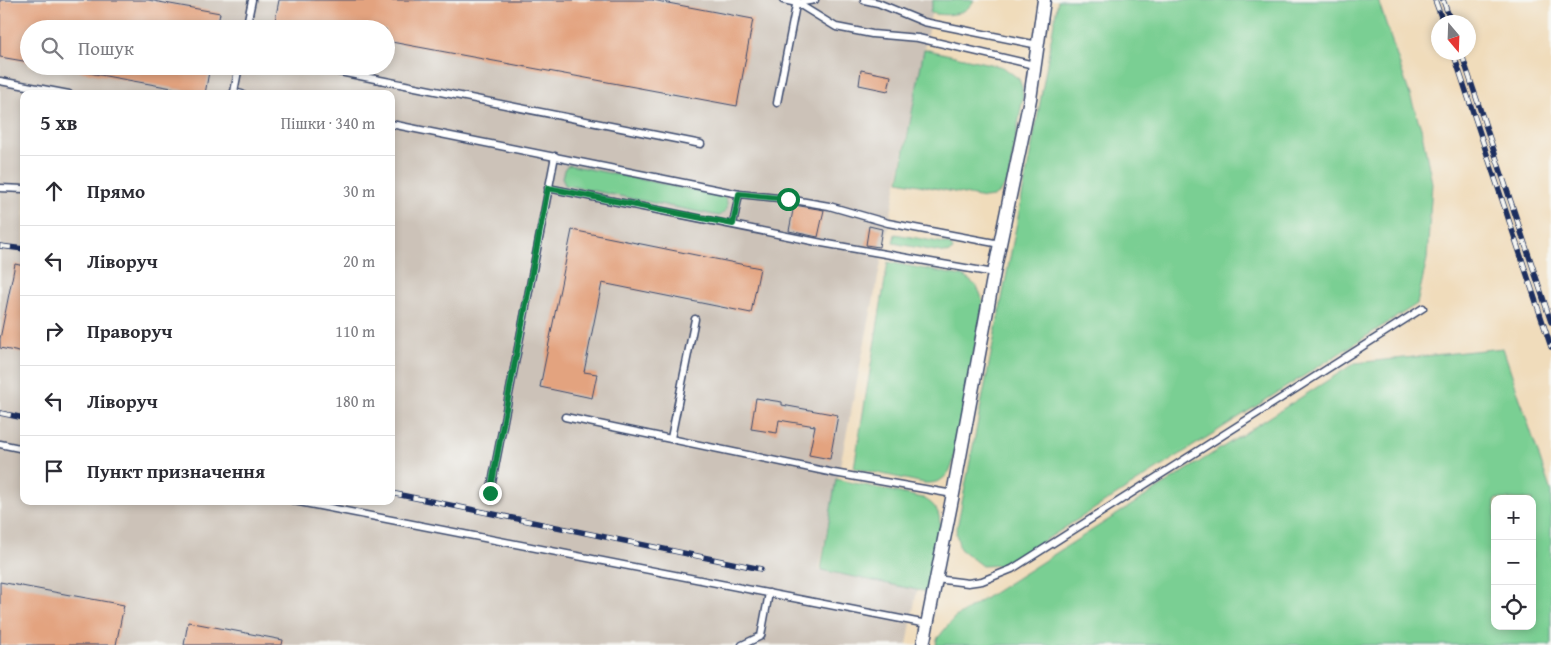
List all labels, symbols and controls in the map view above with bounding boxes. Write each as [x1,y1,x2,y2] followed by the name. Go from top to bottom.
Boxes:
[1431,15,1476,60] north arrow
[20,20,395,75] search box
[38,34,66,62] icon: search
[78,34,134,62] text: Пошук
[40,107,78,138] text: 5 хв
[281,111,375,135] text: Пішки · 340 m
[40,177,68,205] icon: ahead
[87,177,145,205] text: Прямо
[343,179,375,203] text: 30 m
[777,188,800,211] route start
[40,247,68,275] icon: left
[87,247,158,275] text: Ліворуч
[343,249,375,273] text: 20 m
[40,317,68,345] icon: right
[87,317,172,345] text: Праворуч
[335,319,375,343] text: 110 m
[40,387,68,415] icon: left
[87,387,158,415] text: Ліворуч
[335,389,375,413] text: 180 m
[40,457,68,485] icon: arrive
[87,457,265,485] text: Пункт призначення
[479,482,502,505] route end
[1491,495,1536,630] map controls
[1491,495,1536,540] button: +
[1491,540,1536,585] button: −
[1491,585,1536,630] button: locate

